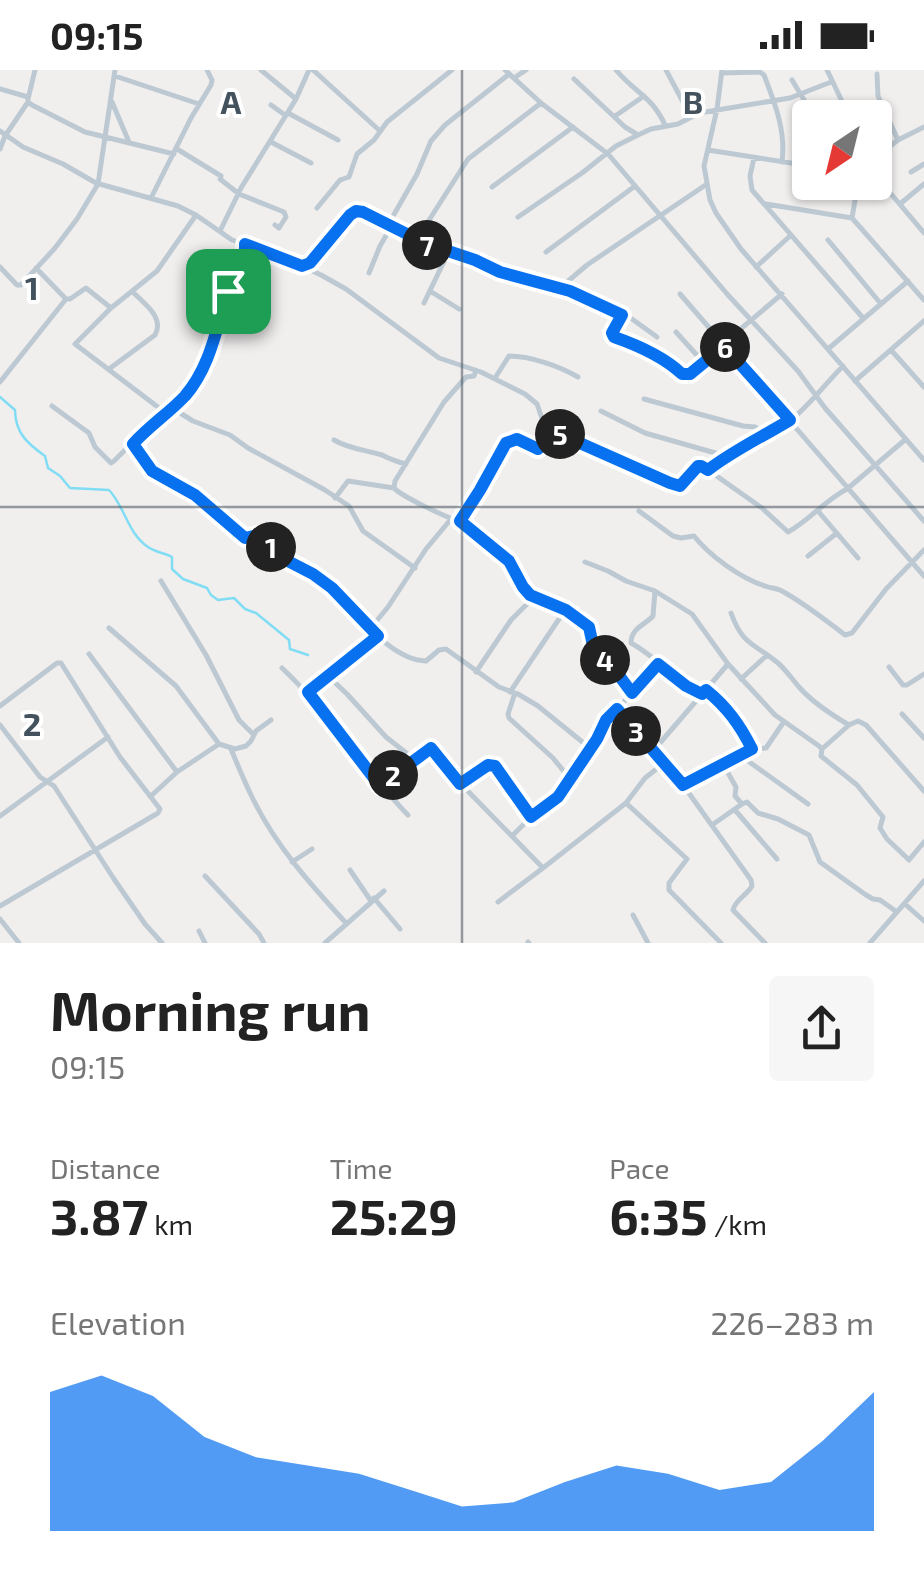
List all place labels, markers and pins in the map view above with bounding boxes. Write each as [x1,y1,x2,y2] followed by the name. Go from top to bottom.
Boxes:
[402,220,452,270] pin: 7
[186,249,271,334] pin
[700,322,750,372] pin: 6
[535,409,585,459] pin: 5
[246,522,296,572] pin: 1
[580,635,630,685] pin: 4
[611,706,661,756] pin: 3
[368,750,418,800] pin: 2

